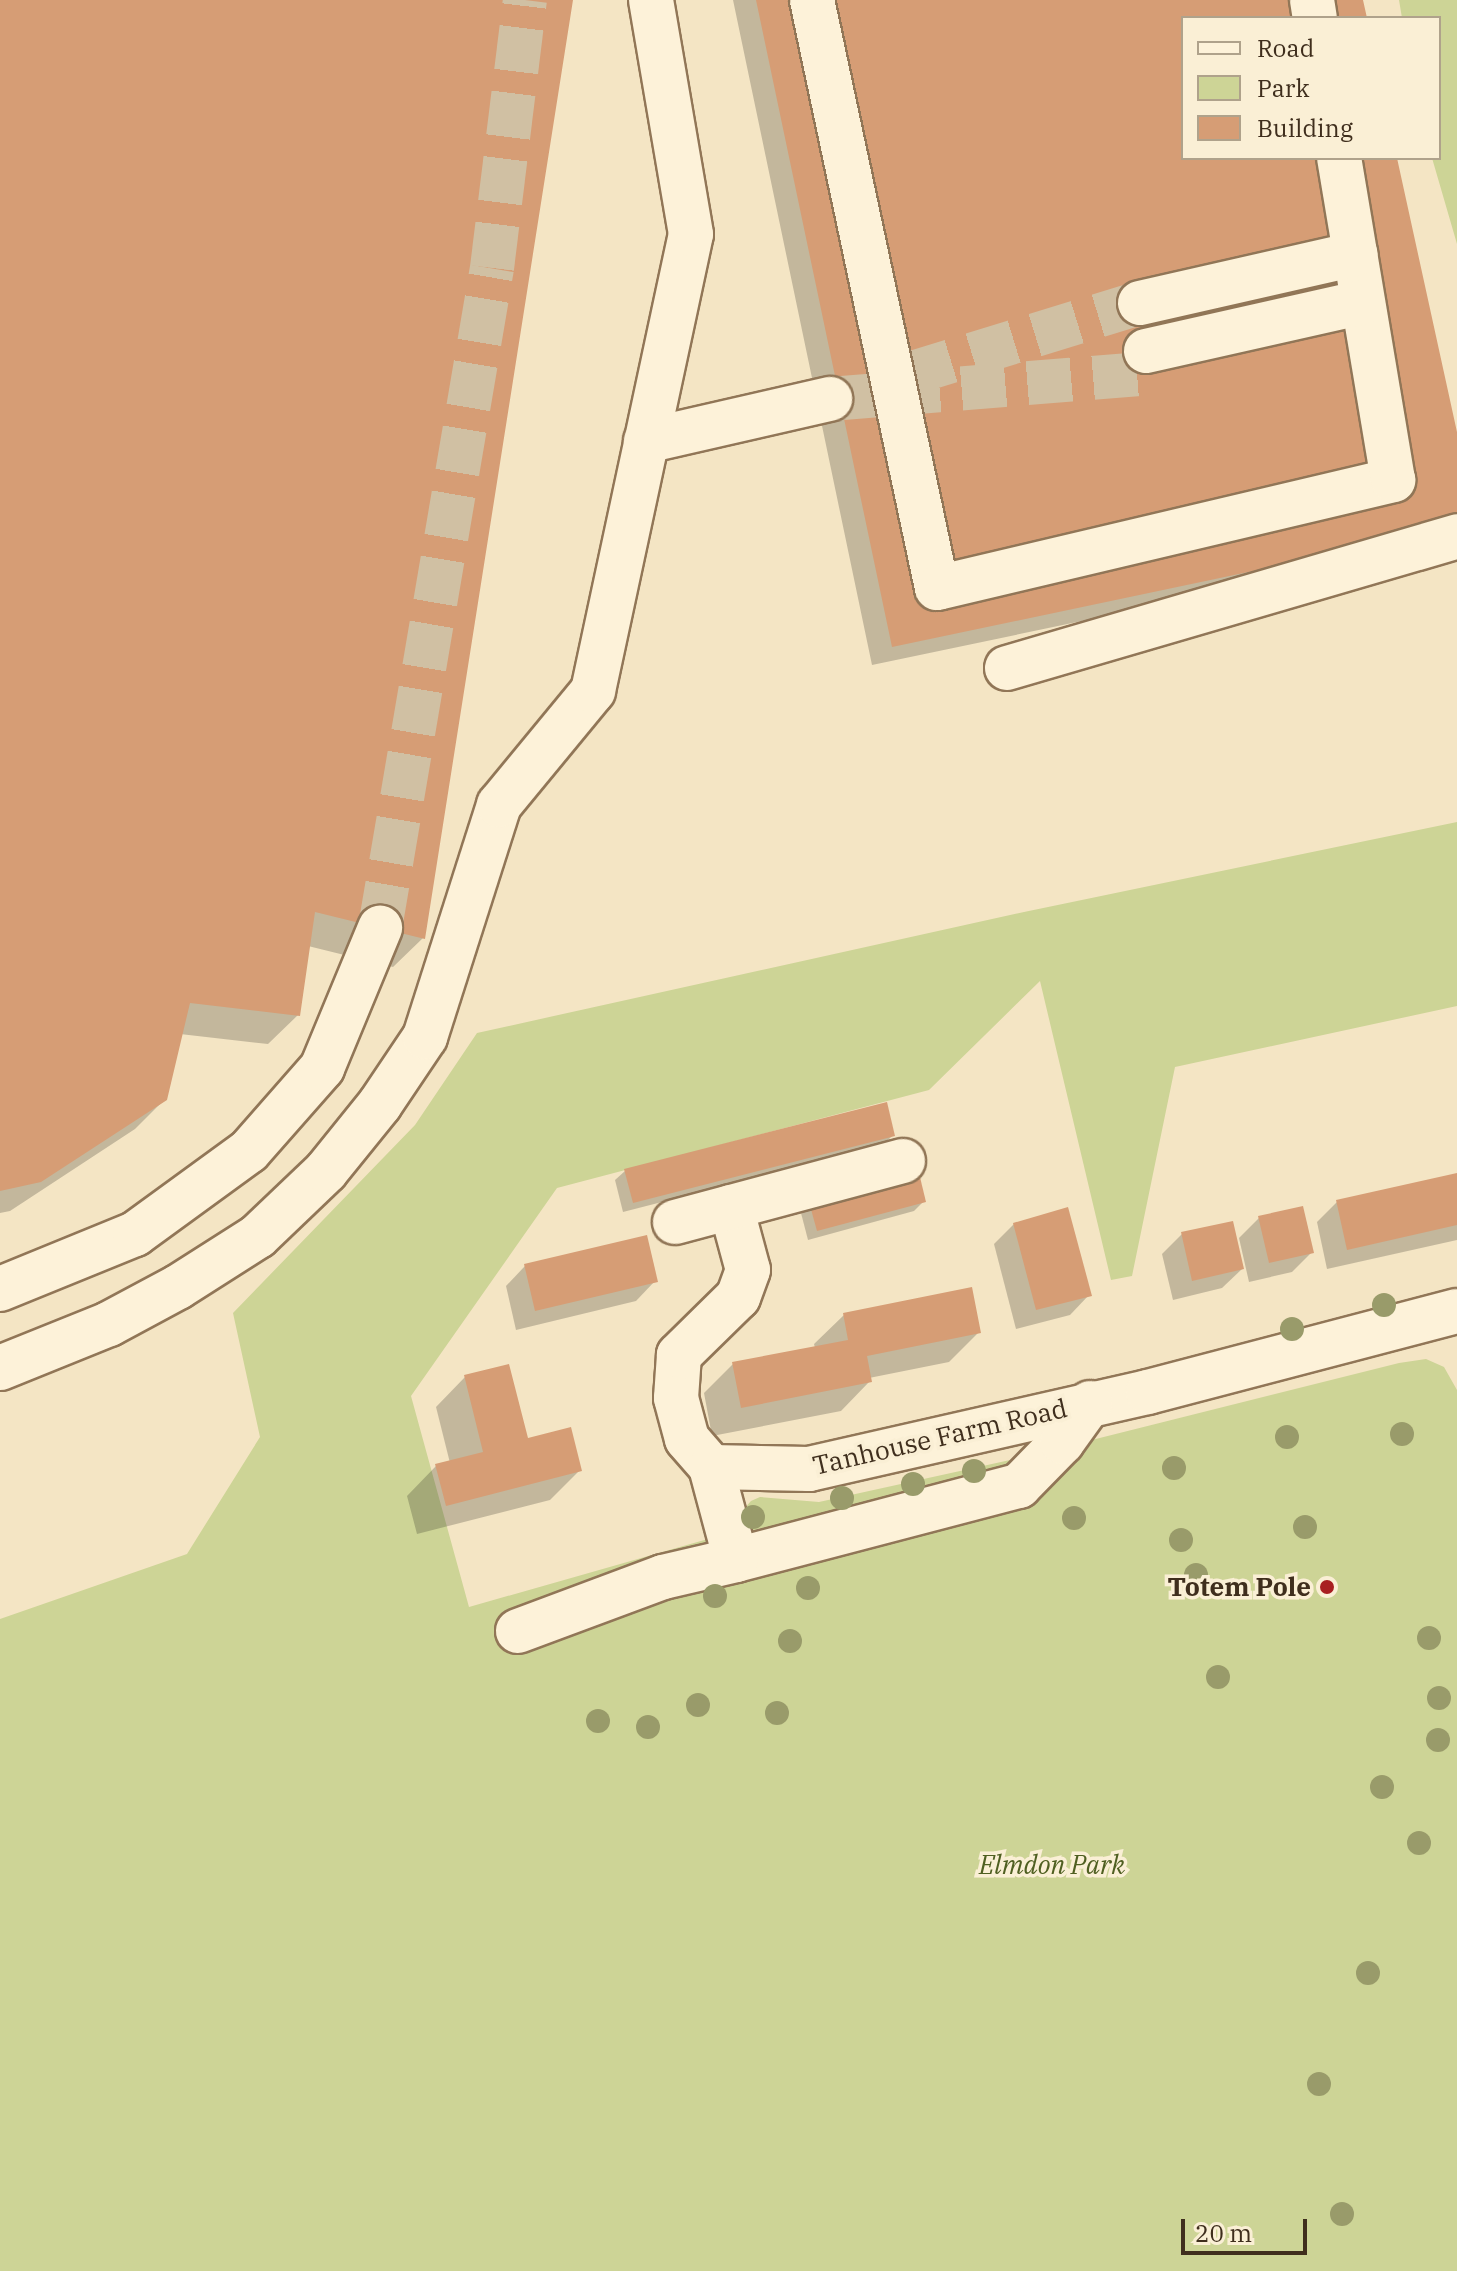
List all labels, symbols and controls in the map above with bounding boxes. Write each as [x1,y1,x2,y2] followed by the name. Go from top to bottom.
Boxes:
[1181,16,1441,160] legend
[1257,32,1314,64] text: Road
[1257,72,1309,104] text: Park
[1257,112,1353,144] text: Building
[810,1393,1070,1481] street label: Tanhouse Farm Road
[1168,1571,1311,1603] place label: Totem Pole
[1318,1578,1336,1596] marker: Totem Pole
[979,1849,1125,1881] park label: Elmdon Park
[1185,2203,1311,2253] scale bar
[1195,2217,1252,2249] text: 20 m

